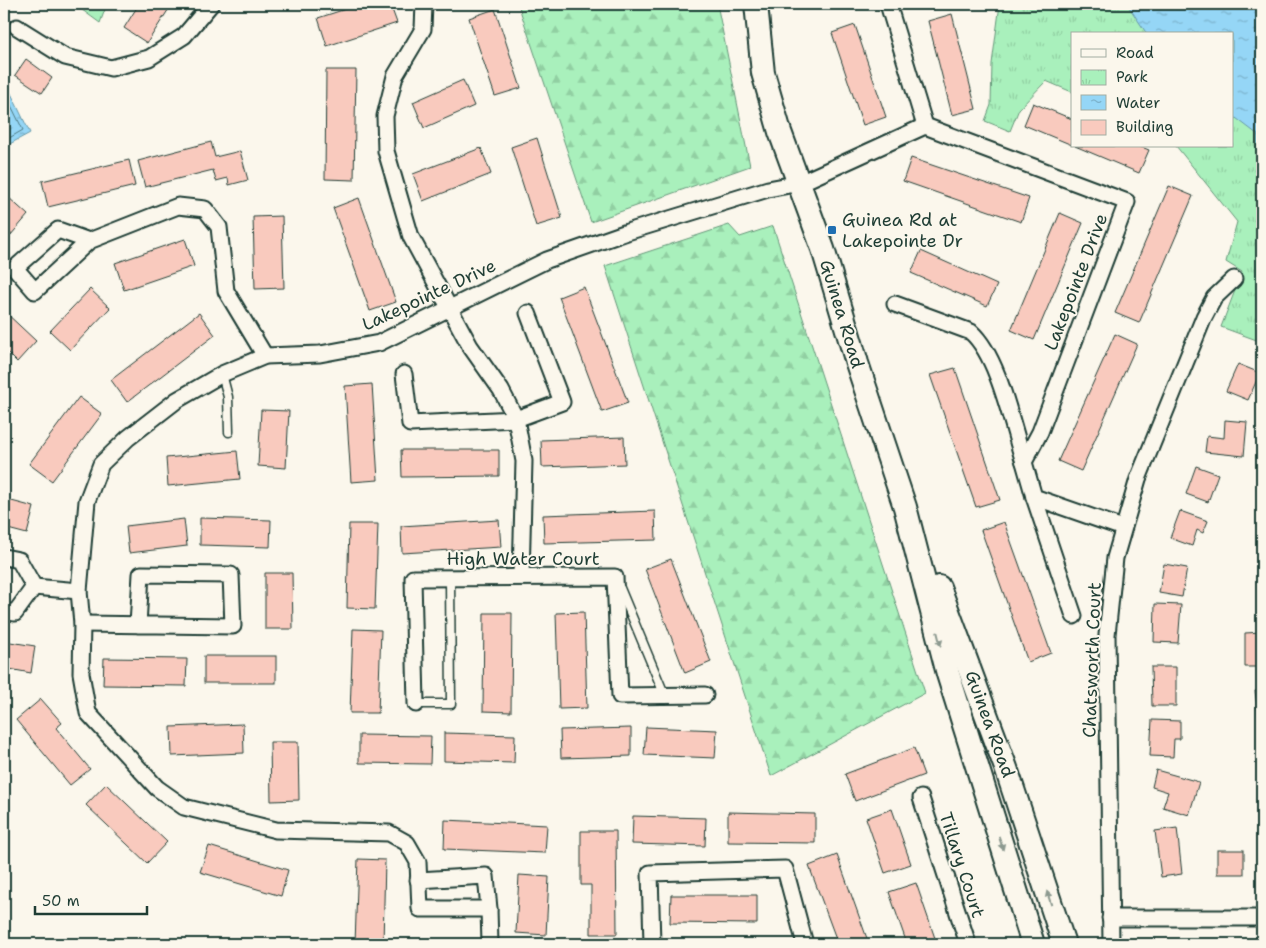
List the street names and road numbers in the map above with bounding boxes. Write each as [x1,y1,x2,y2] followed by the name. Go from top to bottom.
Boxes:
[1039,210,1113,354] street label: Lakepointe Drive
[358,253,500,337] street label: Lakepointe Drive
[814,257,870,371] street label: Guinea Road
[446,547,600,571] street label: High Water Court
[1077,582,1107,738] street label: Chatsworth Court
[960,667,1020,781] street label: Guinea Road
[934,809,990,921] street label: Tillary Court

